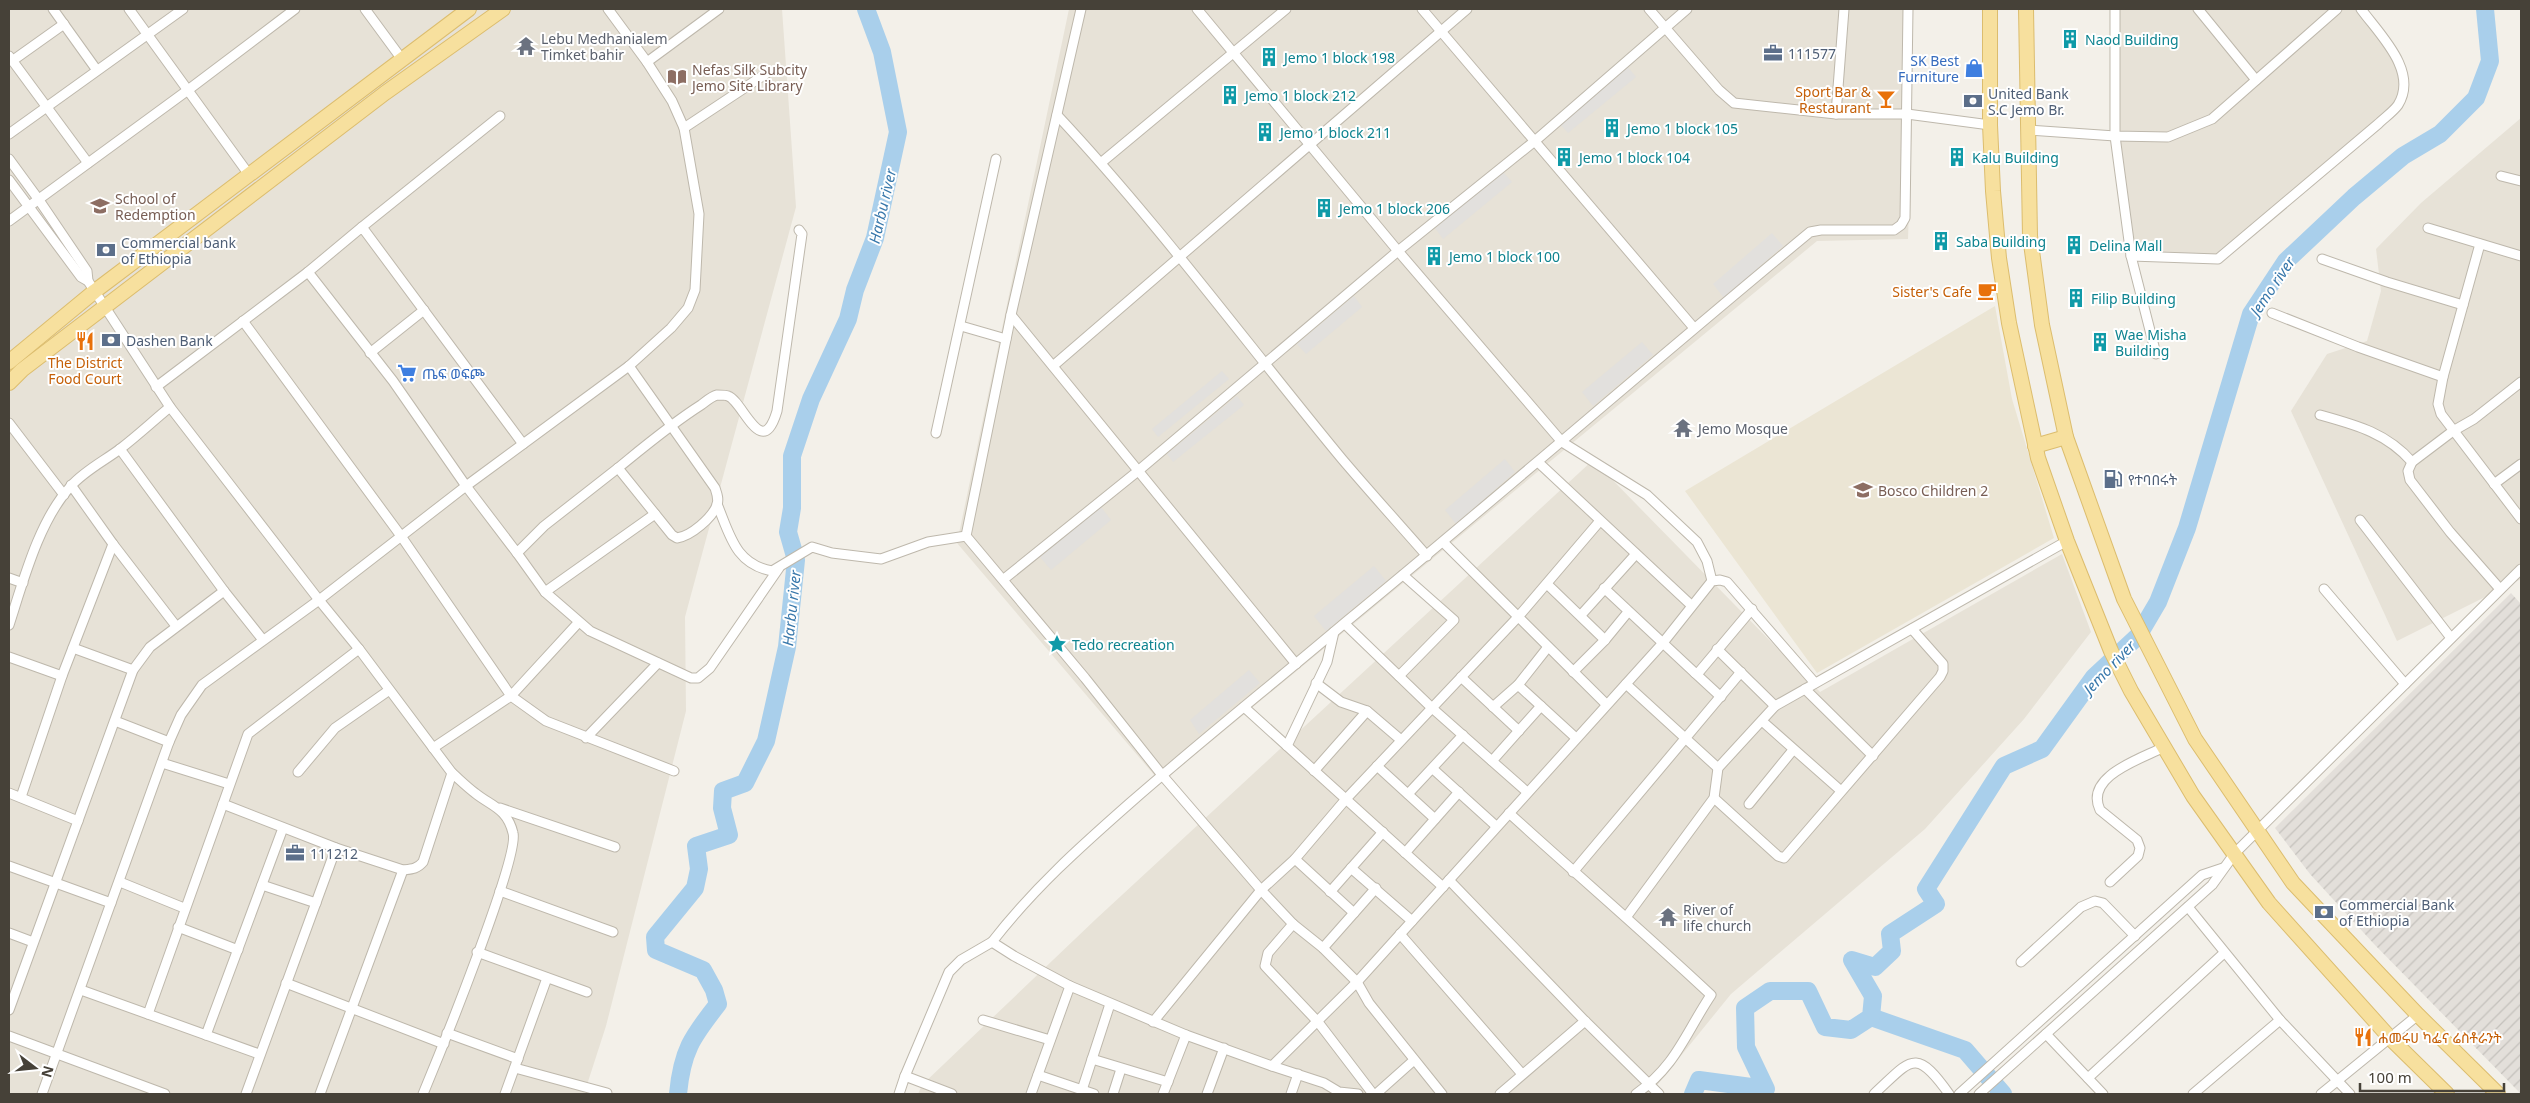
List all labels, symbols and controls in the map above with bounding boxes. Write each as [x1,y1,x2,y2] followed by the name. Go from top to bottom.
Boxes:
[2059,28,2081,50] building icon: Naod Building
[541,29,668,64] place label: Lebu Medhanialem Timket bahir
[2085,30,2179,49] place label: Naod Building
[515,35,537,57] temple icon: Lebu Medhanialem Timket bahir
[1762,42,1784,64] office icon: 111577
[1788,44,1836,63] place label: 111577
[1258,46,1280,68] building icon: Jemo 1 block 198
[1282,48,1395,67] place label: Jemo 1 block 198
[1898,51,1959,86] place label: SK Best Furniture
[1963,57,1985,79] shop icon: SK Best Furniture
[690,60,808,95] place label: Nefas Silk Subcity Jemo Site Library
[666,66,688,88] library icon: Nefas Silk Subcity Jemo Site Library
[1795,82,1872,117] place label: Sport Bar & Restaurant
[1219,84,1241,106] building icon: Jemo 1 block 212
[1988,84,2069,119] place label: United Bank S.C Jemo Br.
[1243,86,1356,105] place label: Jemo 1 block 212
[1875,88,1897,110] bar icon: Sport Bar & Restaurant
[1962,90,1984,112] bank icon: United Bank S.C Jemo Br.
[1601,117,1623,139] building icon: Jemo 1 block 105
[1625,119,1738,138] place label: Jemo 1 block 105
[1254,121,1276,143] building icon: Jemo 1 block 211
[1278,123,1391,142] place label: Jemo 1 block 211
[1553,146,1575,168] building icon: Jemo 1 block 104
[1946,146,1968,168] building icon: Kalu Building
[1577,148,1690,167] place label: Jemo 1 block 104
[1972,148,2059,167] place label: Kalu Building
[864,166,901,245] water label: Harbu river
[115,189,196,224] place label: School of Redemption
[89,195,111,217] school or university icon: School of Redemption
[1313,197,1335,219] building icon: Jemo 1 block 206
[1337,199,1450,218] place label: Jemo 1 block 206
[1930,230,1952,252] building icon: Saba Building
[1956,232,2046,251] place label: Saba Building
[121,233,236,268] place label: Commercial bank of Ethiopia
[2063,234,2085,256] building icon: Delina Mall
[2089,236,2162,255] place label: Delina Mall
[95,239,117,261] bank icon: Commercial bank of Ethiopia
[1423,245,1445,267] building icon: Jemo 1 block 100
[1447,247,1560,266] place label: Jemo 1 block 100
[2243,252,2300,322] water label: Jemo river
[1976,280,1998,302] cafe icon: Sister's Cafe
[1892,282,1972,301] place label: Sister's Cafe
[2065,287,2087,309] building icon: Filip Building
[2091,289,2176,308] place label: Filip Building
[2115,325,2187,360] place label: Wae Misha Building
[100,329,122,351] bank icon: Dashen Bank
[74,330,96,352] restaurant icon: The District Food Court
[126,331,213,350] place label: Dashen Bank
[2089,331,2111,353] building icon: Wae Misha Building
[48,353,122,388] place label: The District Food Court
[396,362,418,384] supermarket icon: ጤፍ ወፍጮ
[422,364,486,383] place label: ጤፍ ወፍጮ
[1672,417,1694,439] temple icon: Jemo Mosque
[1696,419,1788,438] place label: Jemo Mosque
[2102,468,2124,490] fuel station icon: የተባበሩት
[2128,470,2178,489] place label: የተባበሩት
[1852,479,1874,501] school or university icon: Bosco Children 2
[1878,481,1988,500] place label: Bosco Children 2
[777,568,805,647] water label: Harbu river
[1046,633,1068,655] place icon: Tedo recreation
[1072,635,1175,654] place label: Tedo recreation
[2076,635,2140,700] water label: Jemo river
[284,842,306,864] office icon: 111212
[310,844,358,863] place label: 111212
[2339,895,2455,930] place label: Commercial Bank of Ethiopia
[1683,900,1751,935] place label: River of life church
[2313,901,2335,923] bank icon: Commercial Bank of Ethiopia
[1657,906,1679,928] temple icon: River of life church
[2352,1026,2374,1048] restaurant icon: ሐመሩሀ ካፌና ሬስቶራንት
[2378,1028,2502,1047] place label: ሐመሩሀ ካፌና ሬስቶራንት
[10,1043,60,1093] north arrow
[2360,1060,2504,1092] scale bar
[37,1064,59,1080] text: N
[2368,1067,2412,1087] text: 100 m

